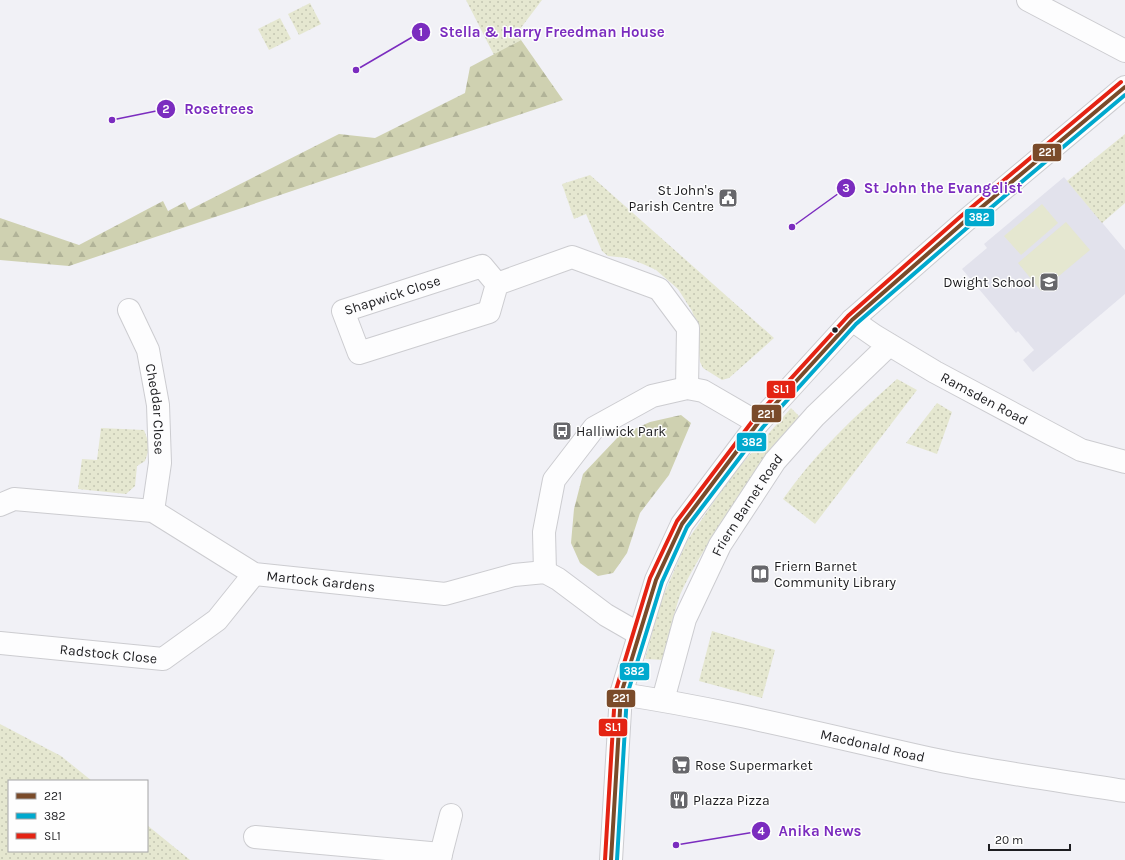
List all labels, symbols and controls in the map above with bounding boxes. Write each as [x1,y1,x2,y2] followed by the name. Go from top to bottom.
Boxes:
[411,18,673,45] callout: Stella & Harry Freedman House
[439,23,665,41] text: Stella & Harry Freedman House
[419,25,423,39] text: 1
[156,95,262,122] callout: Rosetrees
[184,100,254,118] text: Rosetrees
[162,102,170,116] text: 2
[1032,143,1062,162] line badge: 221
[1038,146,1056,159] text: 221
[836,174,1031,201] callout: St John the Evangelist
[864,179,1022,197] text: St John the Evangelist
[842,181,850,195] text: 3
[628,182,714,215] place label: St John's Parish Centre
[717,187,739,209] public building icon: St John's Parish Centre
[964,208,995,227] line badge: 382
[969,211,990,224] text: 382
[1038,271,1060,293] school or university icon: Dwight School
[342,272,442,319] street label: Shapwick Close
[943,274,1035,291] place label: Dwight School
[830,325,840,335] unlabelled marker
[142,362,168,455] street label: Cheddar Close
[938,368,1031,429] street label: Ramsden Road
[766,380,796,399] line badge: SL1
[773,383,789,396] text: SL1
[751,404,782,423] line badge: 221
[757,408,775,421] text: 221
[551,420,573,442] bus stop icon: Halliwick Park
[576,423,666,440] place label: Halliwick Park
[736,432,767,452] line badge: 382
[742,436,763,449] text: 382
[708,450,786,559] street label: Friern Barnet Road
[774,558,896,591] place label: Friern Barnet Community Library
[749,563,771,585] library icon: Friern Barnet Community Library
[266,567,376,595] street label: Martock Gardens
[59,640,158,667] street label: Radstock Close
[619,662,650,681] line badge: 382
[624,665,645,678] text: 382
[606,689,636,708] line badge: 221
[612,692,630,705] text: 221
[598,718,628,737] line badge: SL1
[605,721,621,734] text: SL1
[819,725,927,766] street label: Macdonald Road
[670,754,692,776] supermarket icon: Rose Supermarket
[695,757,813,774] place label: Rose Supermarket
[8,780,148,852] legend
[44,789,62,803] text: 221
[668,789,690,811] restaurant icon: Plazza Pizza
[693,792,770,809] place label: Plazza Pizza
[44,809,65,823] text: 382
[751,818,870,845] callout: Anika News
[778,822,862,840] text: Anika News
[757,824,765,838] text: 4
[989,826,1070,852] scale bar
[44,829,61,843] text: SL1
[995,833,1023,847] text: 20 m

